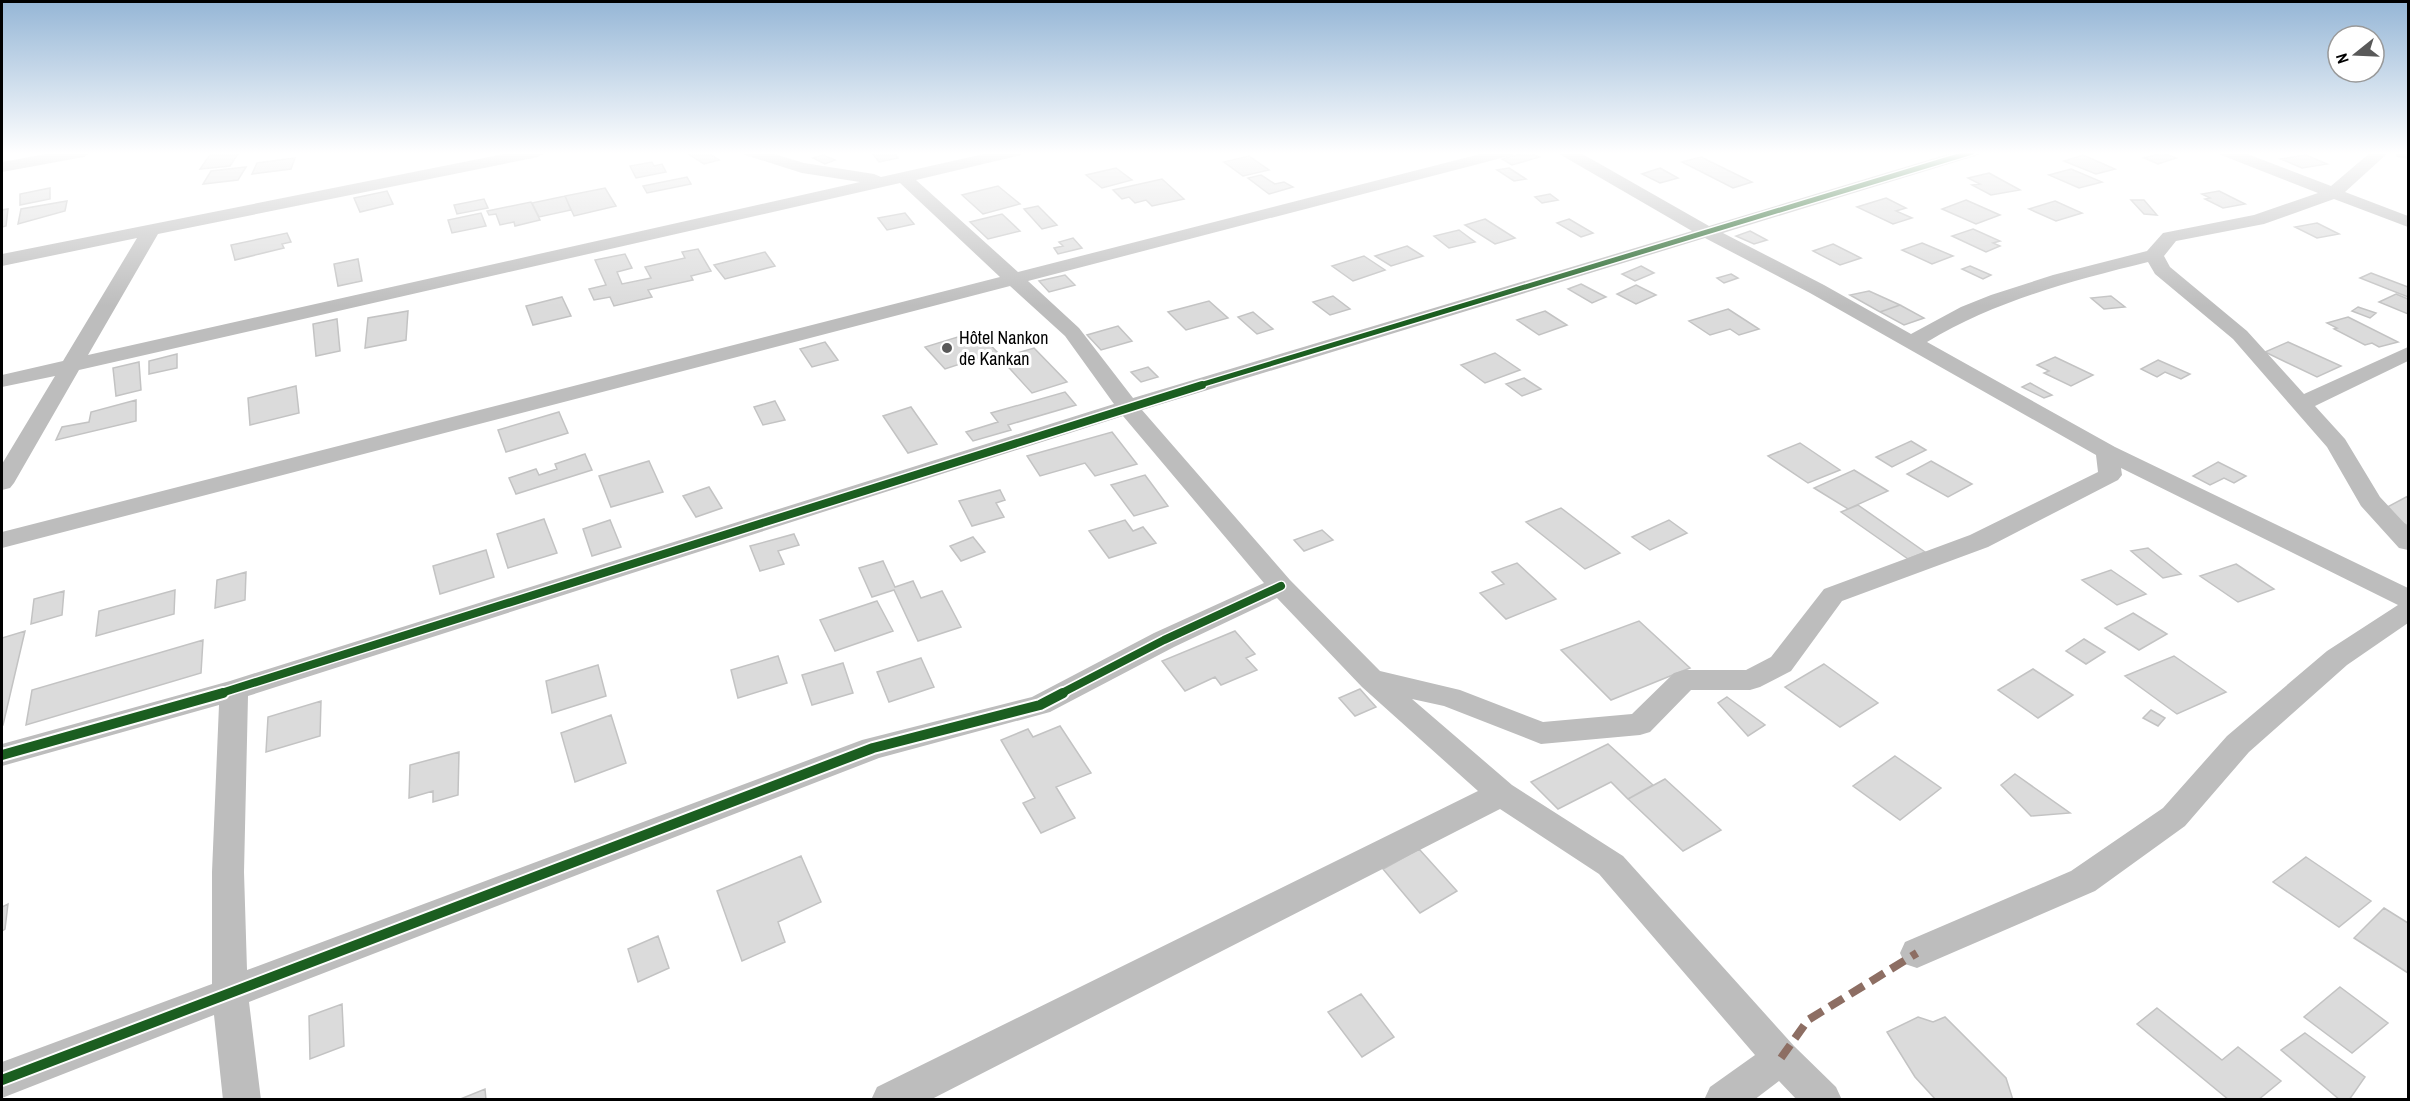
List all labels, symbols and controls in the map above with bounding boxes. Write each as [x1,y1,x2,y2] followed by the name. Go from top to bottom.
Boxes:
[2326,24,2386,84] north arrow
[2330,51,2354,67] text: N
[959,325,1048,371] place label: Hôtel Nankon de Kankan
[940,341,954,355] marker: Hôtel Nankon de Kankan

